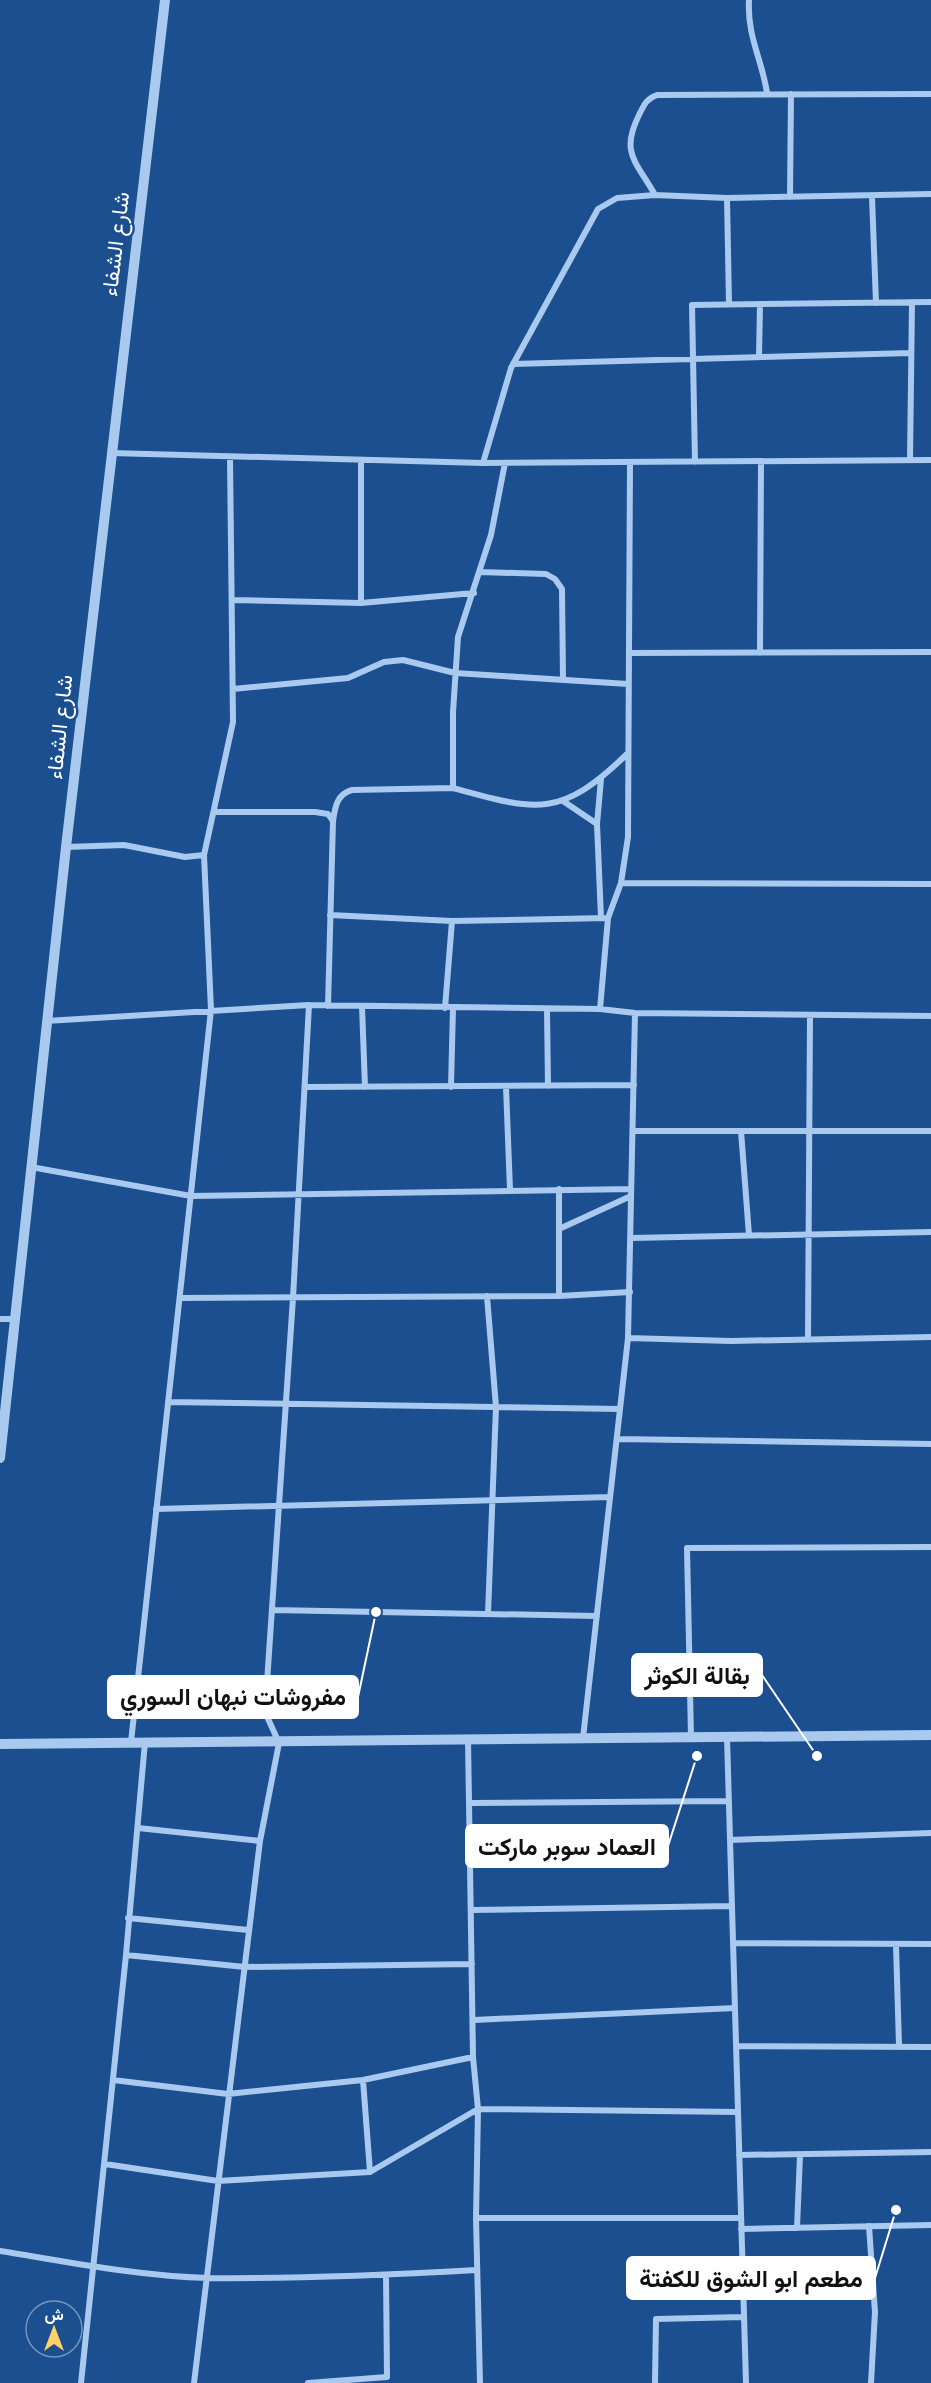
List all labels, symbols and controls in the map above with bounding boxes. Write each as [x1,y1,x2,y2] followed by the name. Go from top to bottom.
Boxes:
[97,190,136,298] street label: شارع الشفاء
[42,673,79,781] street label: شارع الشفاء
[632,1654,762,1696] callout: بقالة الكوثر
[643,1662,750,1691] text: بقالة الكوثر
[108,1676,358,1718] callout: مفروشات نبهان السوري
[120,1683,346,1717] text: مفروشات نبهان السوري
[466,1825,668,1867] callout: العماد سوبر ماركت
[478,1833,656,1862] text: العماد سوبر ماركت
[627,2257,875,2299] callout: مطعم ابو الشوق للكفتة
[639,2265,863,2295] text: مطعم ابو الشوق للكفتة
[24,2299,84,2359] north arrow
[44,2305,64,2324] text: ش

